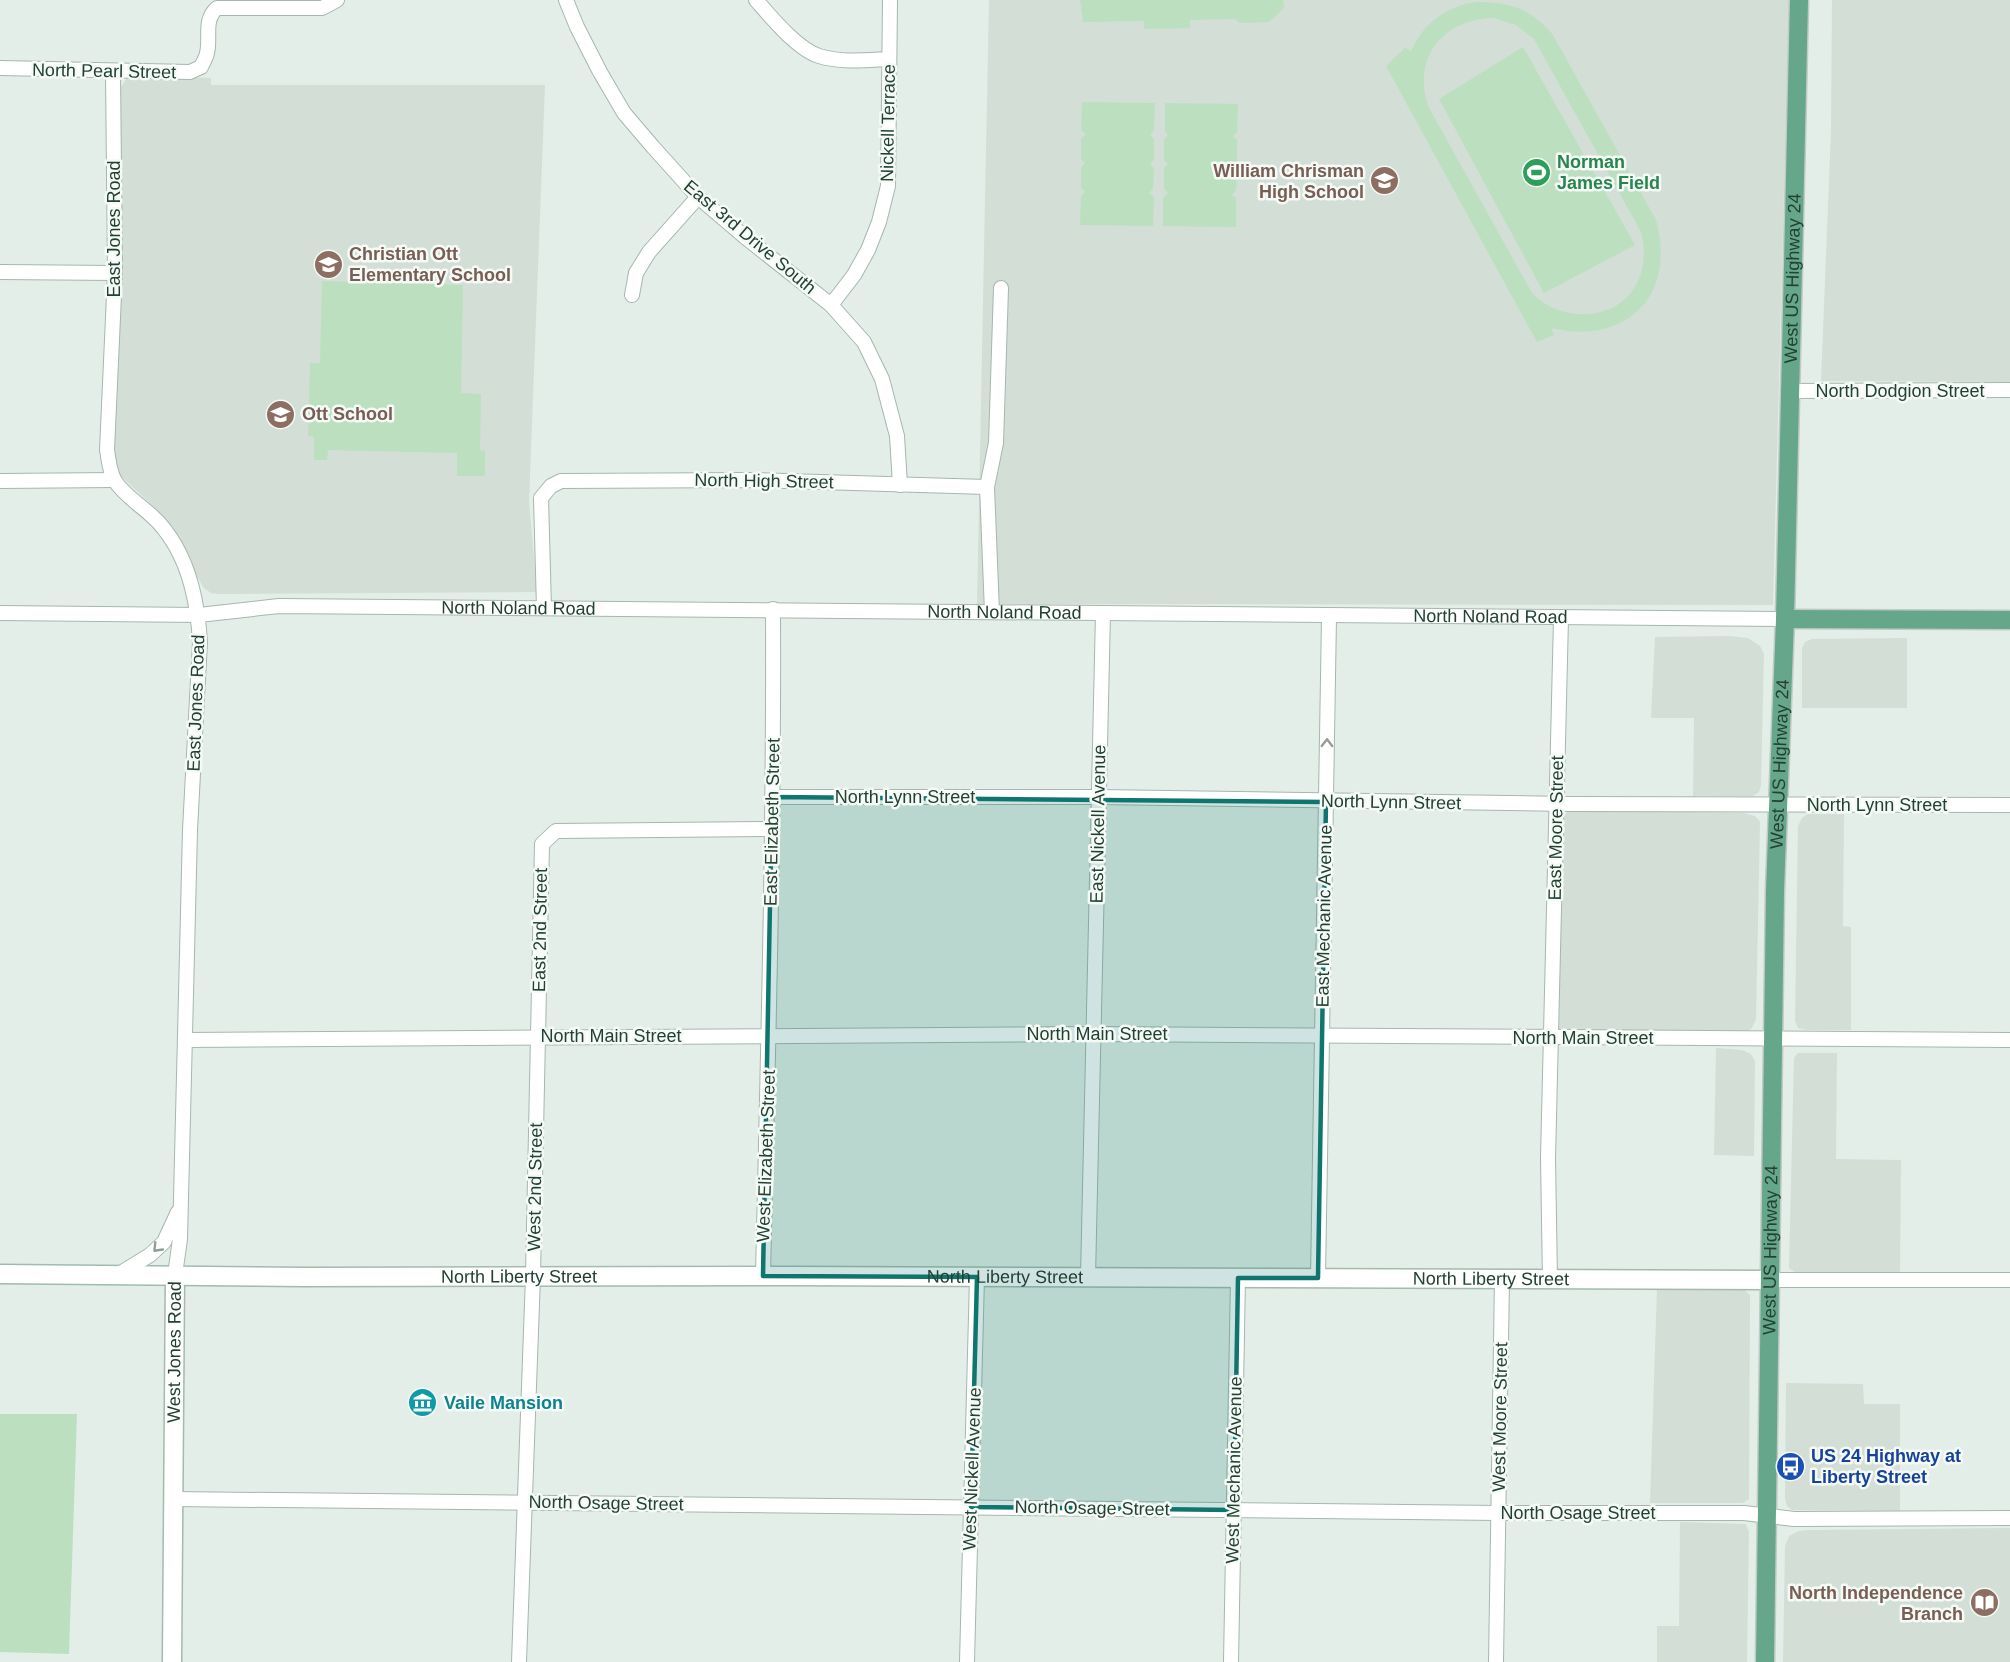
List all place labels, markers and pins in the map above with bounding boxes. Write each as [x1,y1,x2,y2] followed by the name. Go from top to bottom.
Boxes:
[1557,152,1660,193] place label: Norman James Field
[1520,156,1552,188] sports icon: Norman James Field
[1213,161,1364,202] place label: William Chrisman High School
[1369,165,1401,197] school or university icon: William Chrisman High School
[349,244,511,285] place label: Christian Ott Elementary School
[312,248,344,280] school or university icon: Christian Ott Elementary School
[265,398,297,430] school or university icon: Ott School
[302,404,393,424] place label: Ott School
[407,1387,439,1419] museum icon: Vaile Mansion
[444,1393,563,1413] place label: Vaile Mansion
[1811,1446,1961,1487] place label: US 24 Highway at Liberty Street
[1774,1450,1806,1482] bus stop icon: US 24 Highway at Liberty Street
[1789,1583,1963,1624] place label: North Independence Branch
[1968,1587,2000,1619] library icon: North Independence Branch

